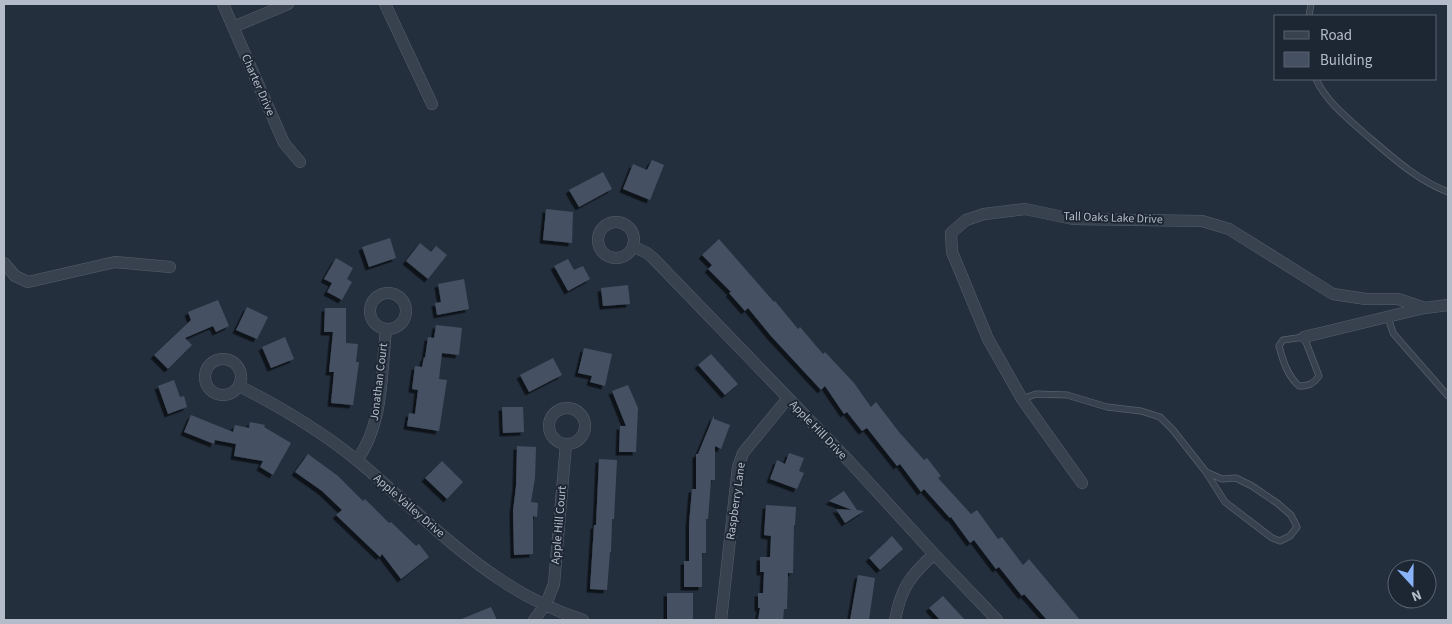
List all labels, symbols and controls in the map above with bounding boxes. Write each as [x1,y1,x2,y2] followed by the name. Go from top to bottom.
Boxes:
[1274,15,1437,80] legend
[1320,25,1352,46] text: Road
[1320,50,1373,71] text: Building
[237,51,279,119] street label: Charter Drive
[1063,208,1163,228] street label: Tall Oaks Lake Drive
[366,342,392,422] street label: Jonathan Court
[785,397,851,463] street label: Apple Hill Drive
[722,461,750,541] street label: Raspberry Lane
[370,470,448,542] street label: Apple Valley Drive
[547,485,571,565] street label: Apple Hill Court
[1387,559,1437,609] north arrow
[1408,584,1424,606] text: N

